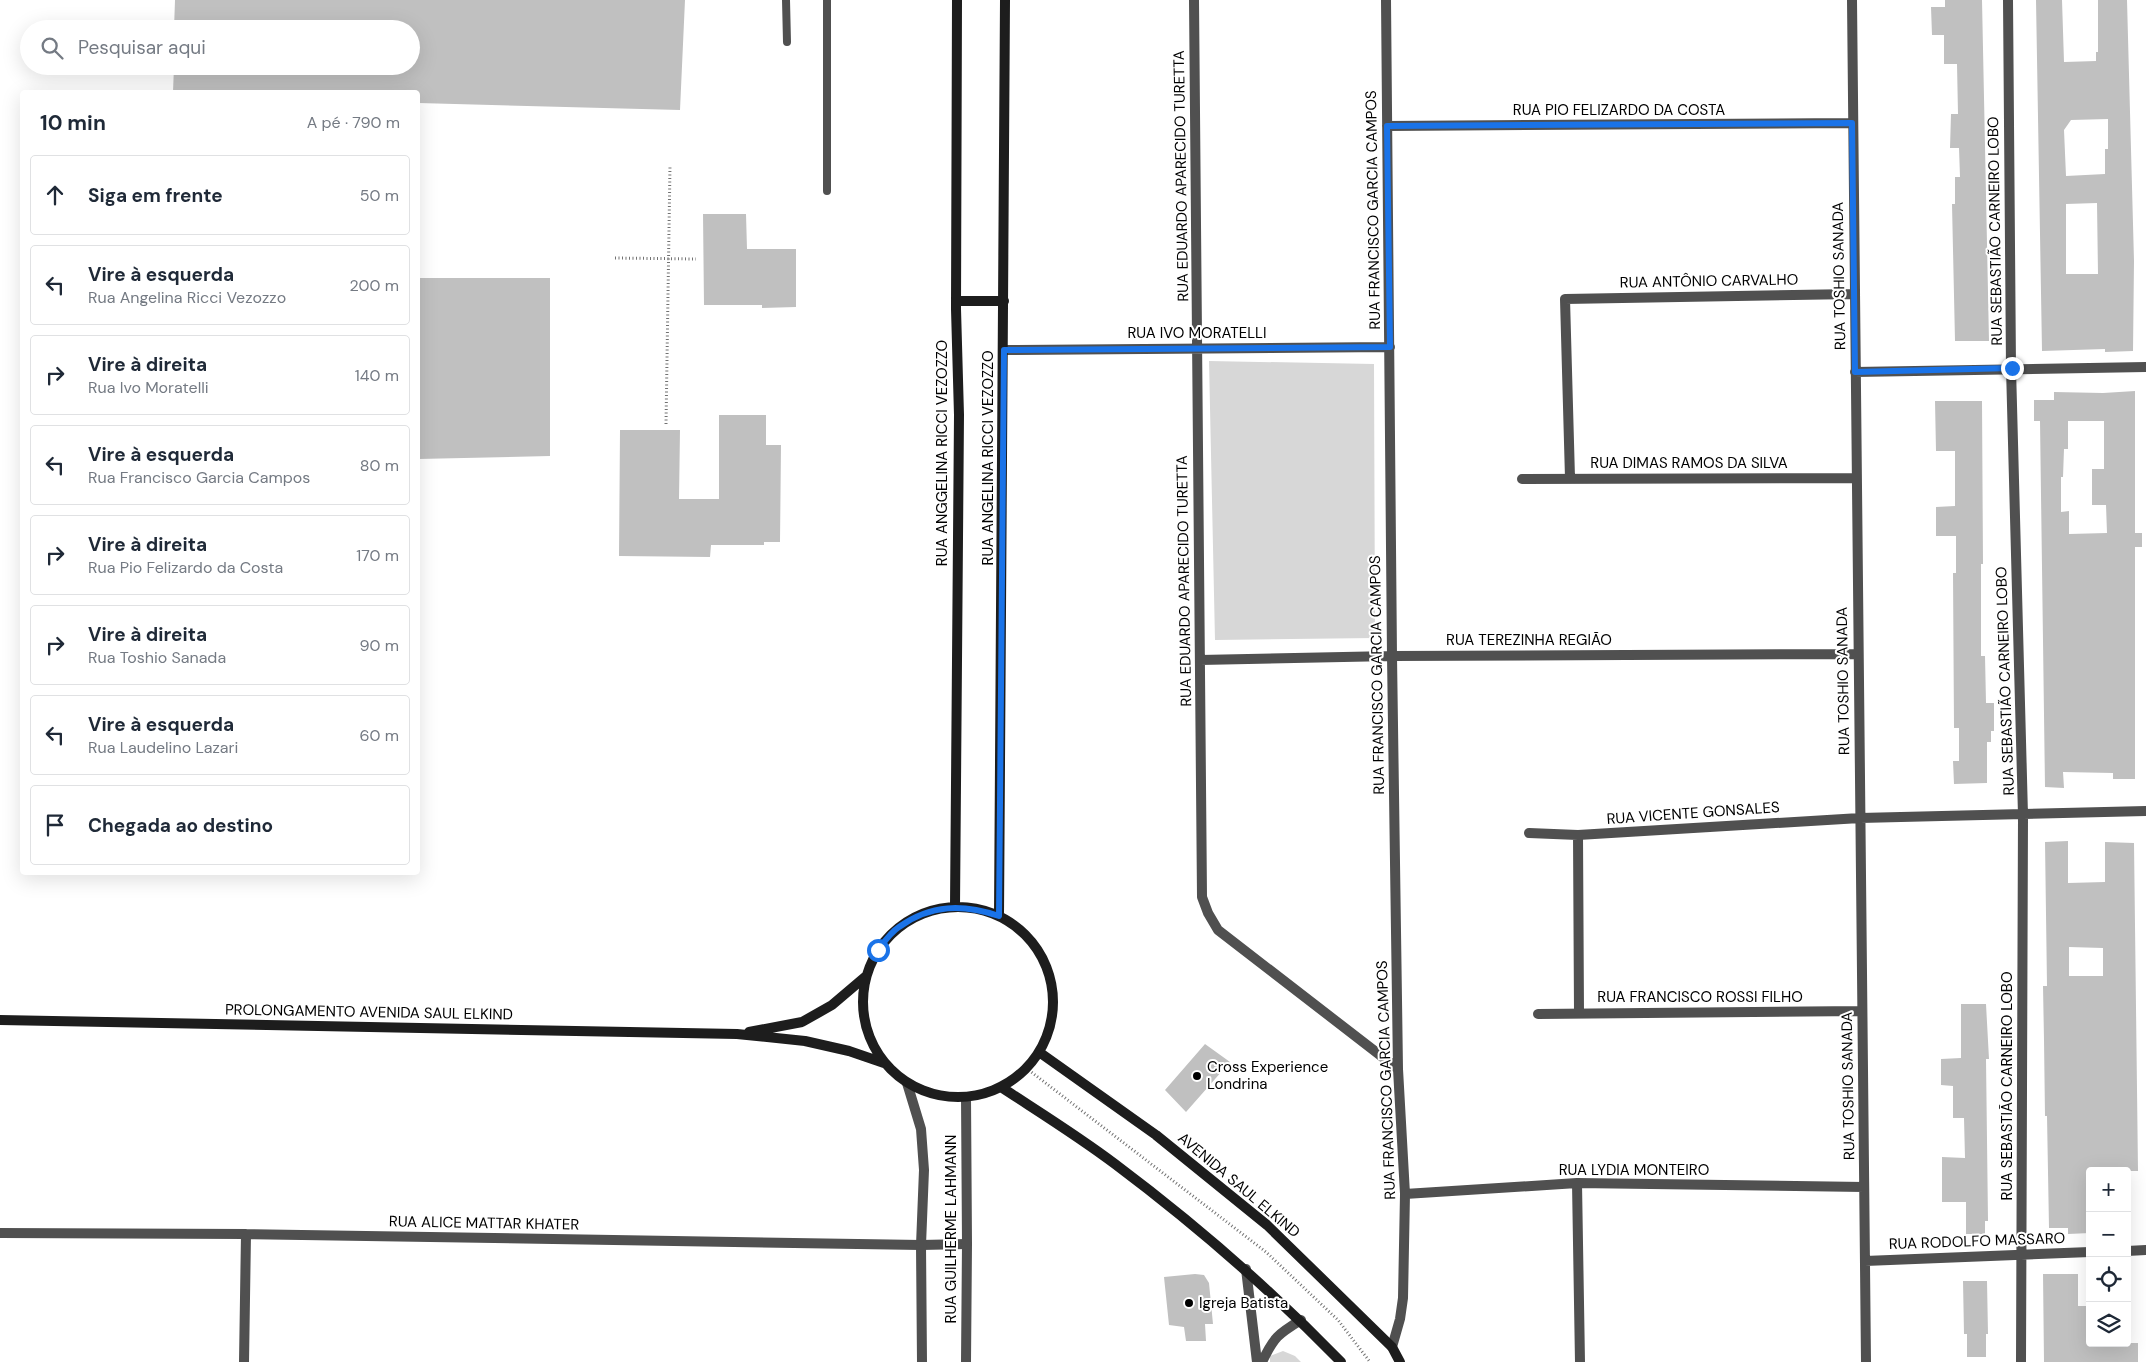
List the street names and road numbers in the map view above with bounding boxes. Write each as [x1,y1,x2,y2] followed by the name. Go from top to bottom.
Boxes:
[1169,50,1193,302] street label: RUA EDUARDO APARECIDO TURETTA
[1361,90,1385,330] street label: RUA FRANCISCO GARCIA CAMPOS
[1513,100,1725,120] street label: RUA PIO FELIZARDO DA COSTA
[1983,116,2007,346] street label: RUA SEBASTIÃO CARNEIRO LOBO
[1828,202,1850,350] street label: RUA TOSHIO SANADA
[1619,269,1799,293] street label: RUA ANTÔNIO CARVALHO
[1127,323,1267,343] street label: RUA IVO MORATELLI
[932,340,952,566] street label: RUA ANGGELINA RICCI VEZOZZO
[978,350,998,566] street label: RUA ANGELINA RICCI VEZOZZO
[1590,453,1788,473] street label: RUA DIMAS RAMOS DA SILVA
[1172,455,1196,707] street label: RUA EDUARDO APARECIDO TURETTA
[1365,555,1389,795] street label: RUA FRANCISCO GARCIA CAMPOS
[1991,566,2019,796] street label: RUA SEBASTIÃO CARNEIRO LOBO
[1832,607,1854,755] street label: RUA TOSHIO SANADA
[1446,630,1612,650] street label: RUA TEREZINHA REGIÃO
[1606,797,1780,829] street label: RUA VICENTE GONSALES
[1372,960,1400,1200] street label: RUA FRANCISCO GARCIA CAMPOS
[1997,972,2017,1201] street label: RUA SEBASTIÃO CARNEIRO LOBO
[1597,987,1803,1007] street label: RUA FRANCISCO ROSSI FILHO
[225,999,513,1025] street label: PROLONGAMENTO AVENIDA SAUL ELKIND
[1837,1012,1859,1160] street label: RUA TOSHIO SANADA
[1174,1128,1304,1242] street label: AVENIDA SAUL ELKIND
[941,1135,961,1323] street label: RUA GUILHERME LAHMANN
[1559,1160,1709,1180] street label: RUA LYDIA MONTEIRO
[389,1211,579,1235] street label: RUA ALICE MATTAR KHATER
[1888,1228,2066,1254] street label: RUA RODOLFO MASSARO

